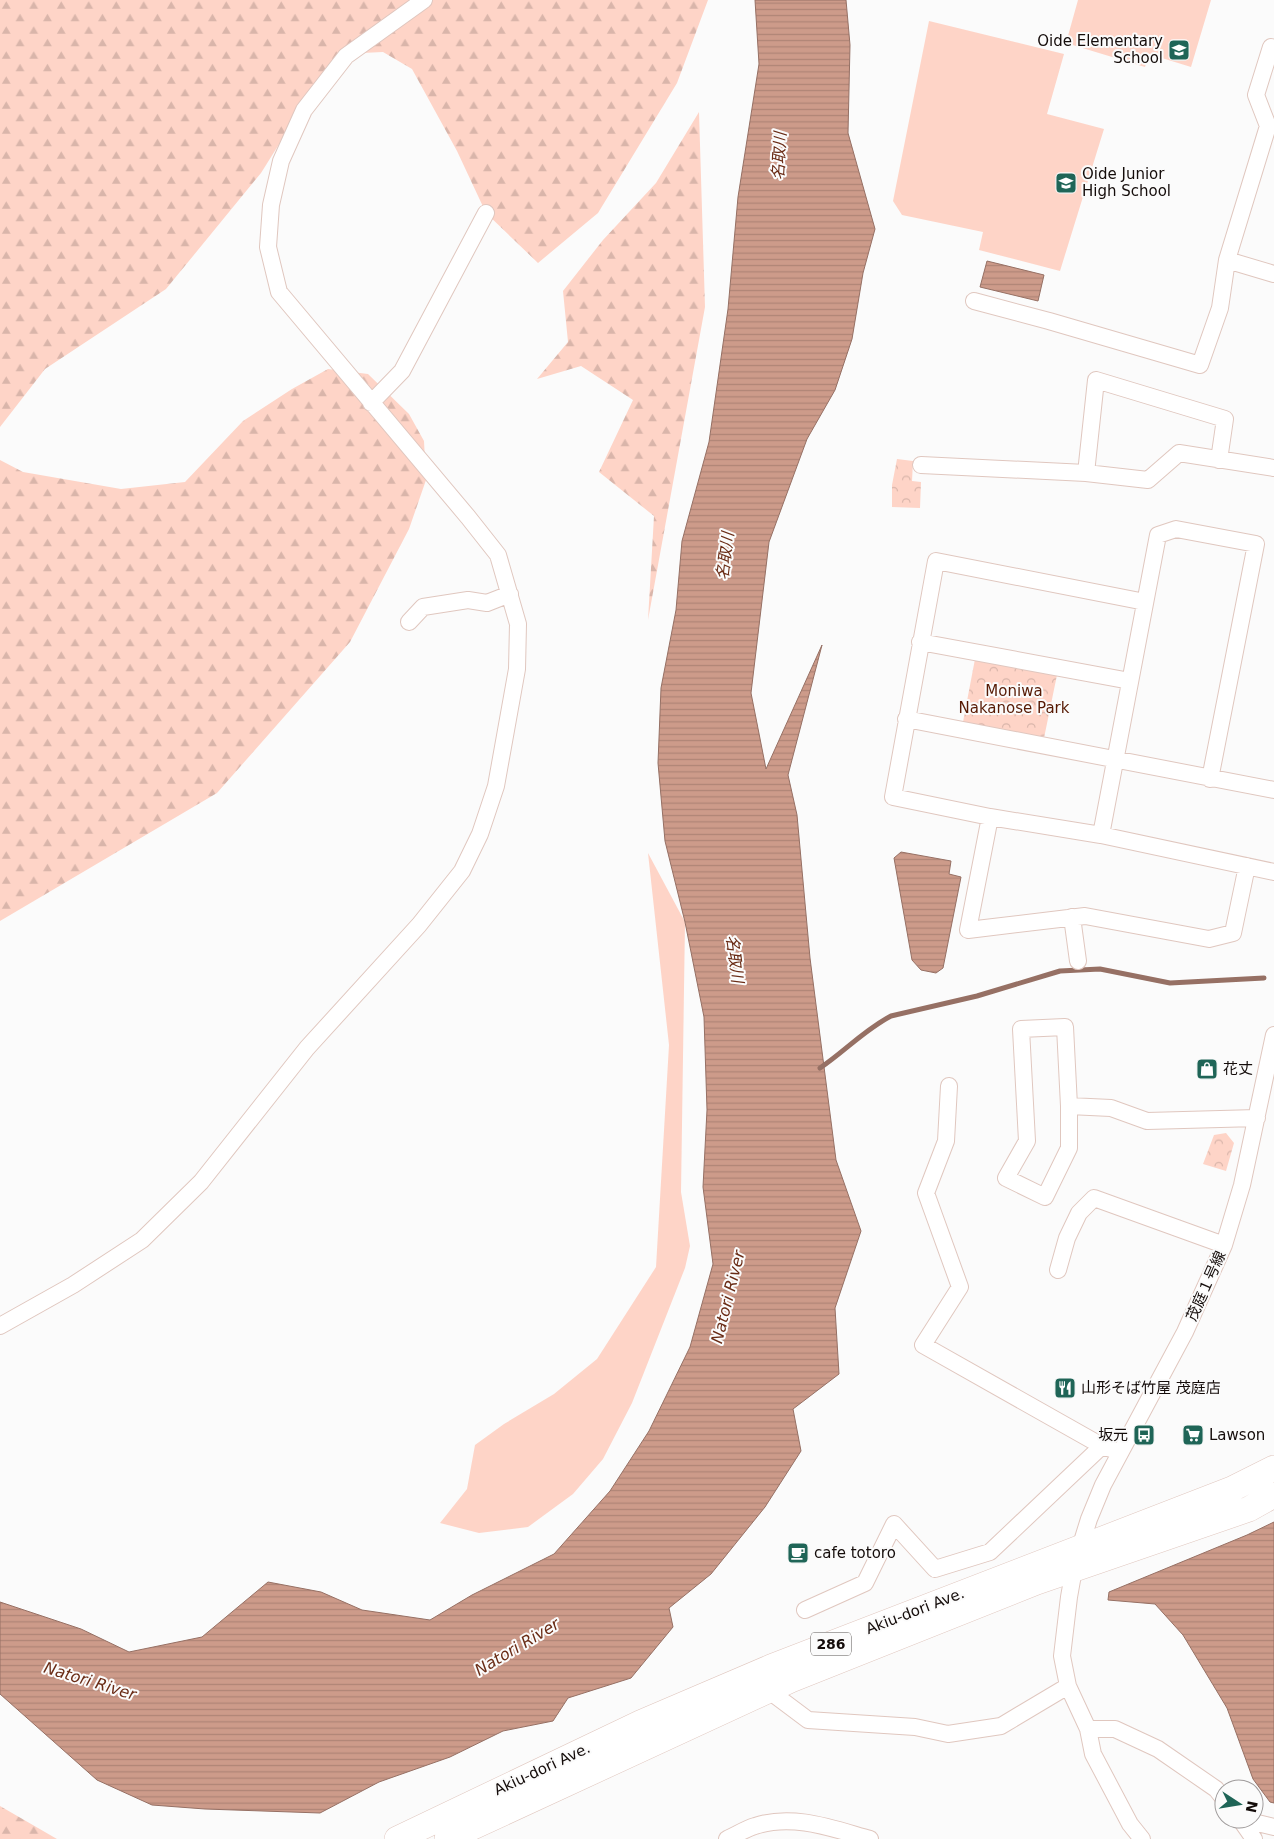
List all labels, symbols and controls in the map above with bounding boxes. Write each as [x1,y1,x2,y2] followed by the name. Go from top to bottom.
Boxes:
[1037,32,1163,67] place label: Oide Elementary School
[1167,38,1191,62] school or university icon: Oide Elementary School
[768,130,790,180] water label: 名取川
[1082,165,1171,200] place label: Oide Junior High School
[1054,171,1078,195] school or university icon: Oide Junior High School
[713,529,738,581] water label: 名取川
[959,682,1070,717] park label: Moniwa Nakanose Park
[723,934,748,986] water label: 名取川
[1195,1057,1219,1081] shop icon: 花丈
[1223,1060,1253,1078] place label: 花丈
[707,1247,749,1346] water label: Natori River
[1183,1248,1229,1324] street label: 茂庭１号線
[1053,1376,1077,1400] restaurant icon: 山形そば竹屋 茂庭店
[1081,1379,1221,1397] place label: 山形そば竹屋 茂庭店
[1132,1423,1156,1447] bus stop icon: 坂元
[1181,1423,1205,1447] supermarket icon: Lawson
[1098,1426,1128,1444] place label: 坂元
[1209,1426,1265,1444] place label: Lawson
[786,1541,810,1565] cafe icon: cafe totoro
[814,1544,896,1562] place label: cafe totoro
[863,1584,967,1638] street label: Akiu-dori Ave.
[471,1614,564,1680] water label: Natori River
[811,1632,851,1656] road number: 286
[42,1658,140,1704] water label: Natori River
[491,1739,593,1799] street label: Akiu-dori Ave.
[1214,1779,1264,1829] north arrow
[1243,1799,1261,1814] text: N

